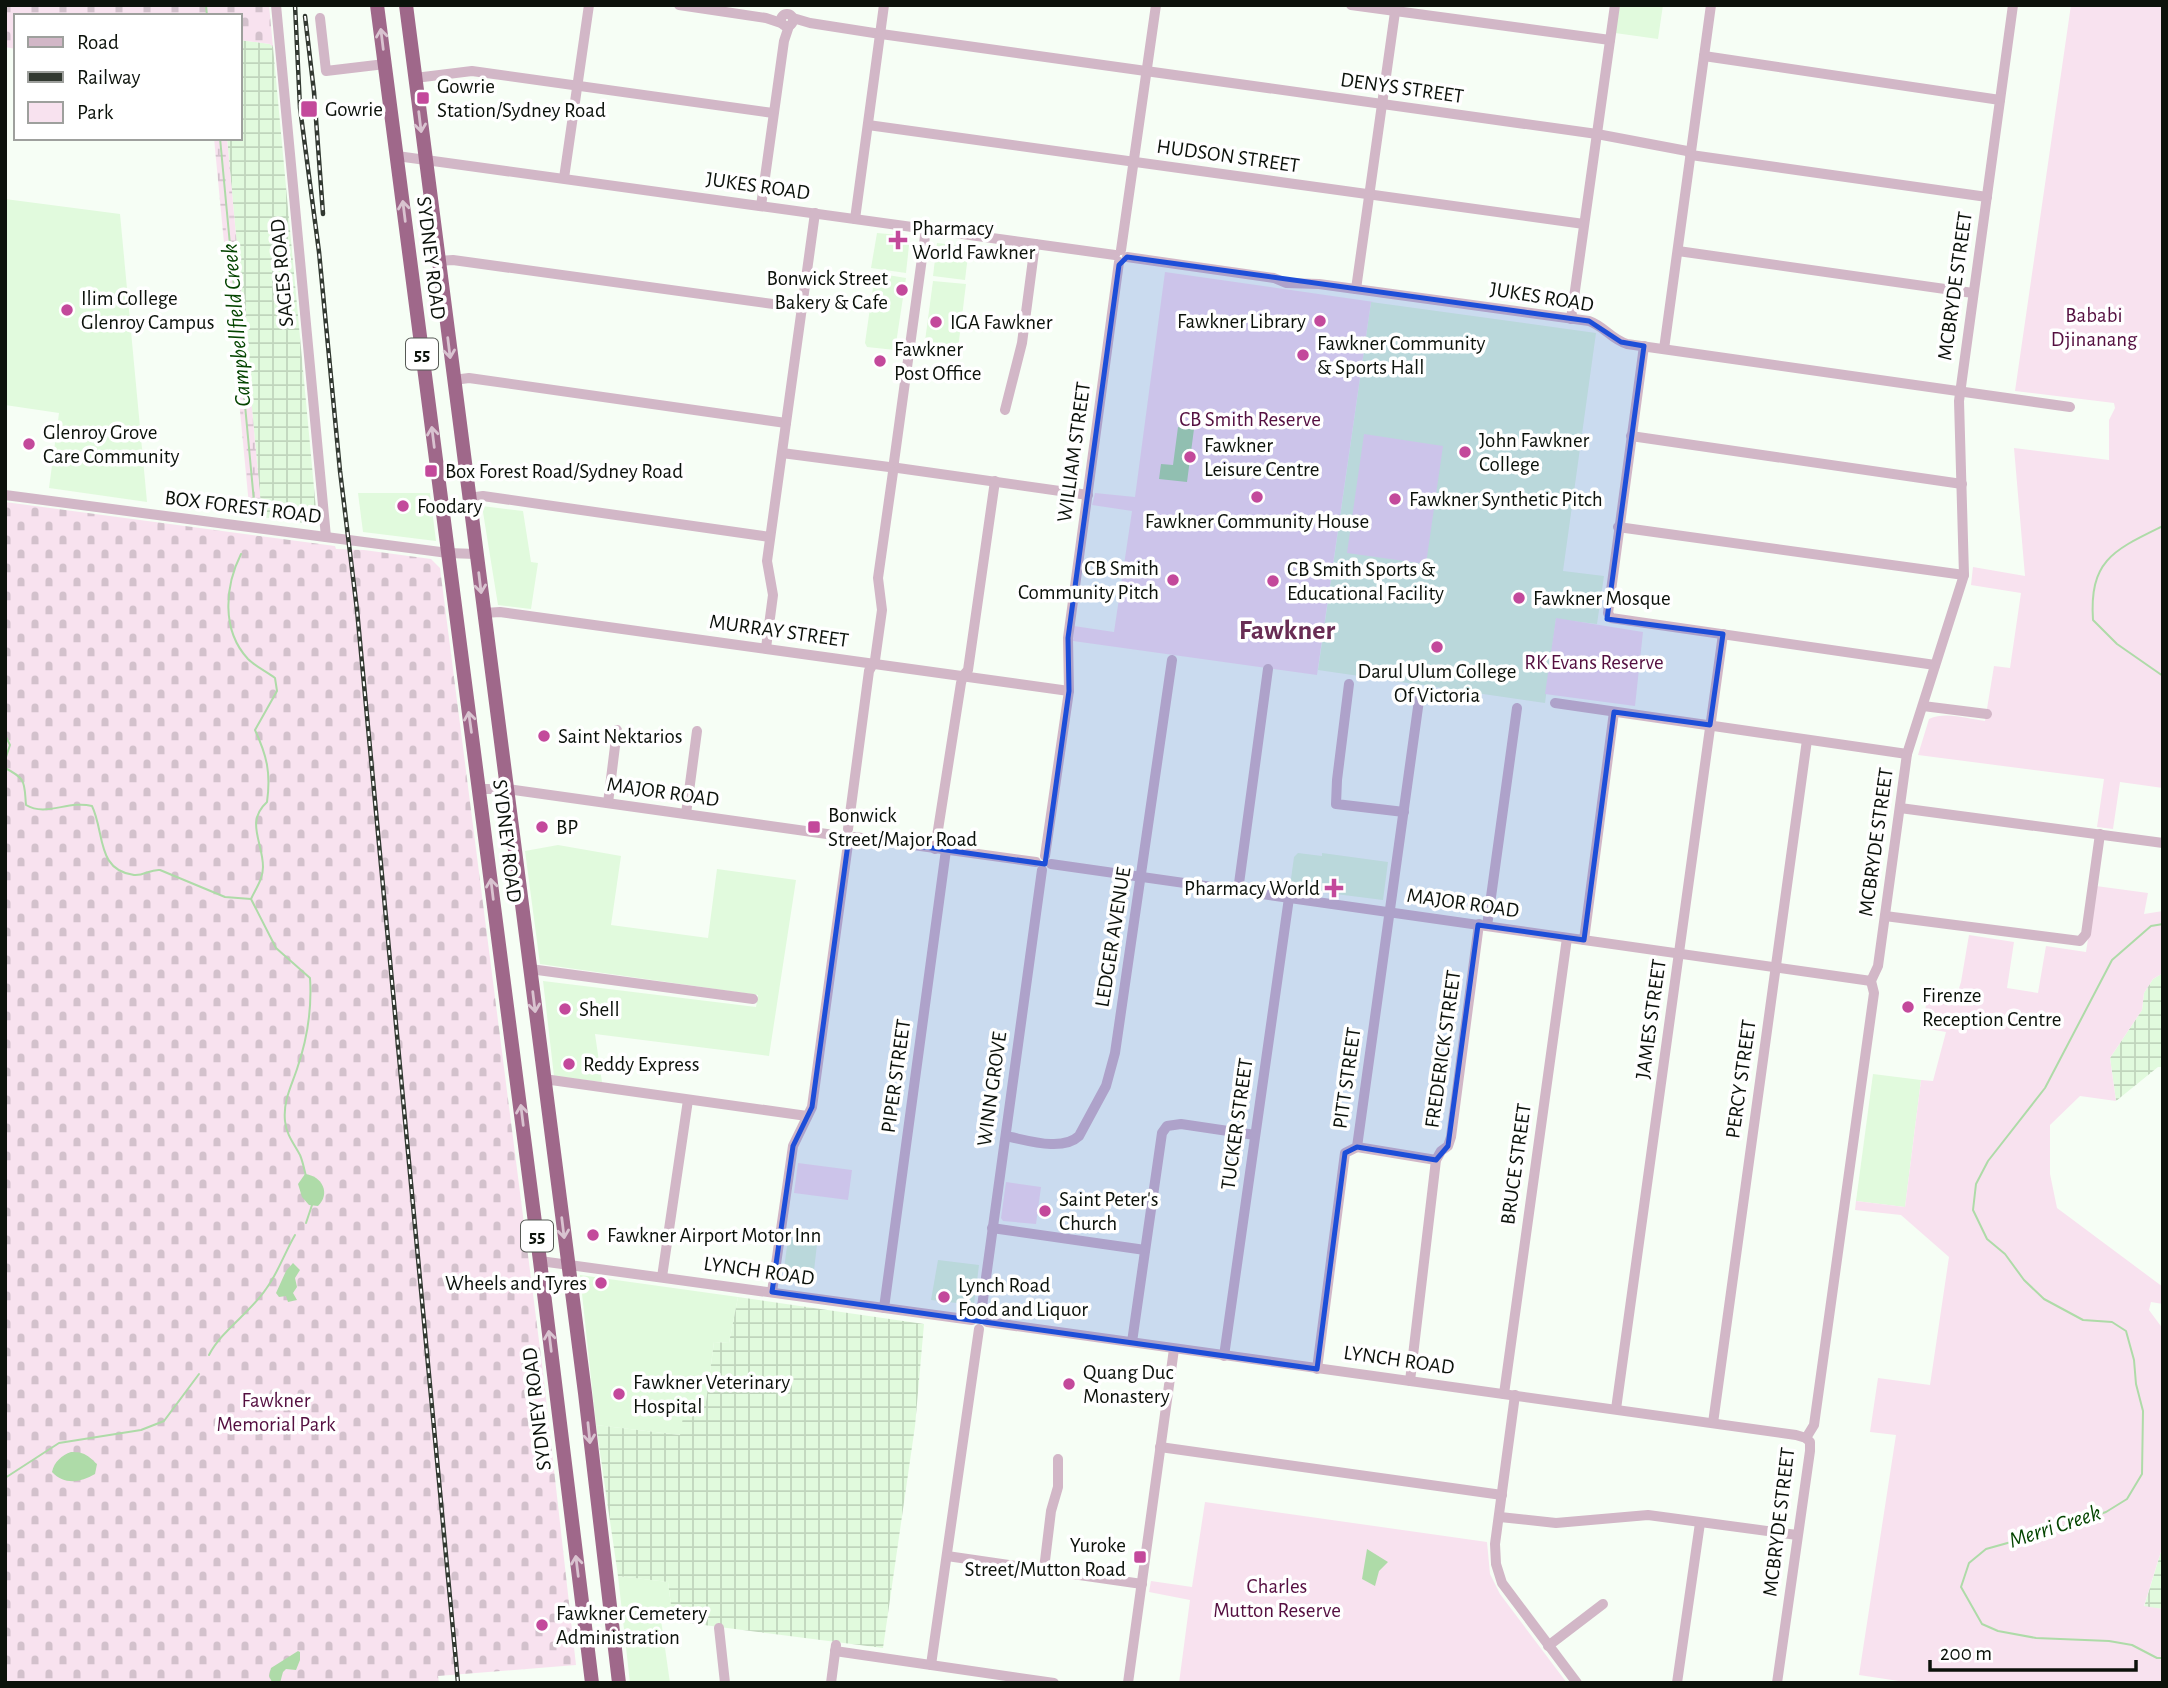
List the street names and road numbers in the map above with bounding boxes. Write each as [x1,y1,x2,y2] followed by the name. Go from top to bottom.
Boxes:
[1339,69,1465,107] street label: DENYS STREET
[1155,136,1301,176] street label: HUDSON STREET
[705,168,811,204] street label: JUKES ROAD
[413,195,449,321] street label: SYDNEY ROAD
[1934,210,1976,362] street label: MCBRYDE STREET
[267,218,297,328] street label: SAGES ROAD
[1489,278,1595,316] street label: JUKES ROAD
[406,338,438,370] road number: 55
[1054,380,1094,524] street label: WILLIAM STREET
[163,487,323,527] street label: BOX FOREST ROAD
[708,611,850,651] street label: MURRAY STREET
[1855,766,1897,918] street label: MCBRYDE STREET
[605,774,721,810] street label: MAJOR ROAD
[489,778,525,904] street label: SYDNEY ROAD
[1092,865,1134,1009] street label: LEDGER AVENUE
[1405,885,1521,921] street label: MAJOR ROAD
[1632,958,1670,1080] street label: JAMES STREET
[1422,969,1464,1129] street label: FREDERICK STREET
[878,1018,914,1134] street label: PIPER STREET
[1722,1018,1760,1140] street label: PERCY STREET
[1329,1026,1365,1130] street label: PITT STREET
[974,1030,1010,1148] street label: WINN GROVE
[1217,1057,1257,1191] street label: TUCKER STREET
[1497,1102,1535,1226] street label: BRUCE STREET
[521,1220,553,1252] road number: 55
[702,1253,816,1289] street label: LYNCH ROAD
[1342,1342,1456,1378] street label: LYNCH ROAD
[519,1346,555,1472] street label: SYDNEY ROAD
[1759,1446,1799,1598] street label: MCBRYDE STREET

